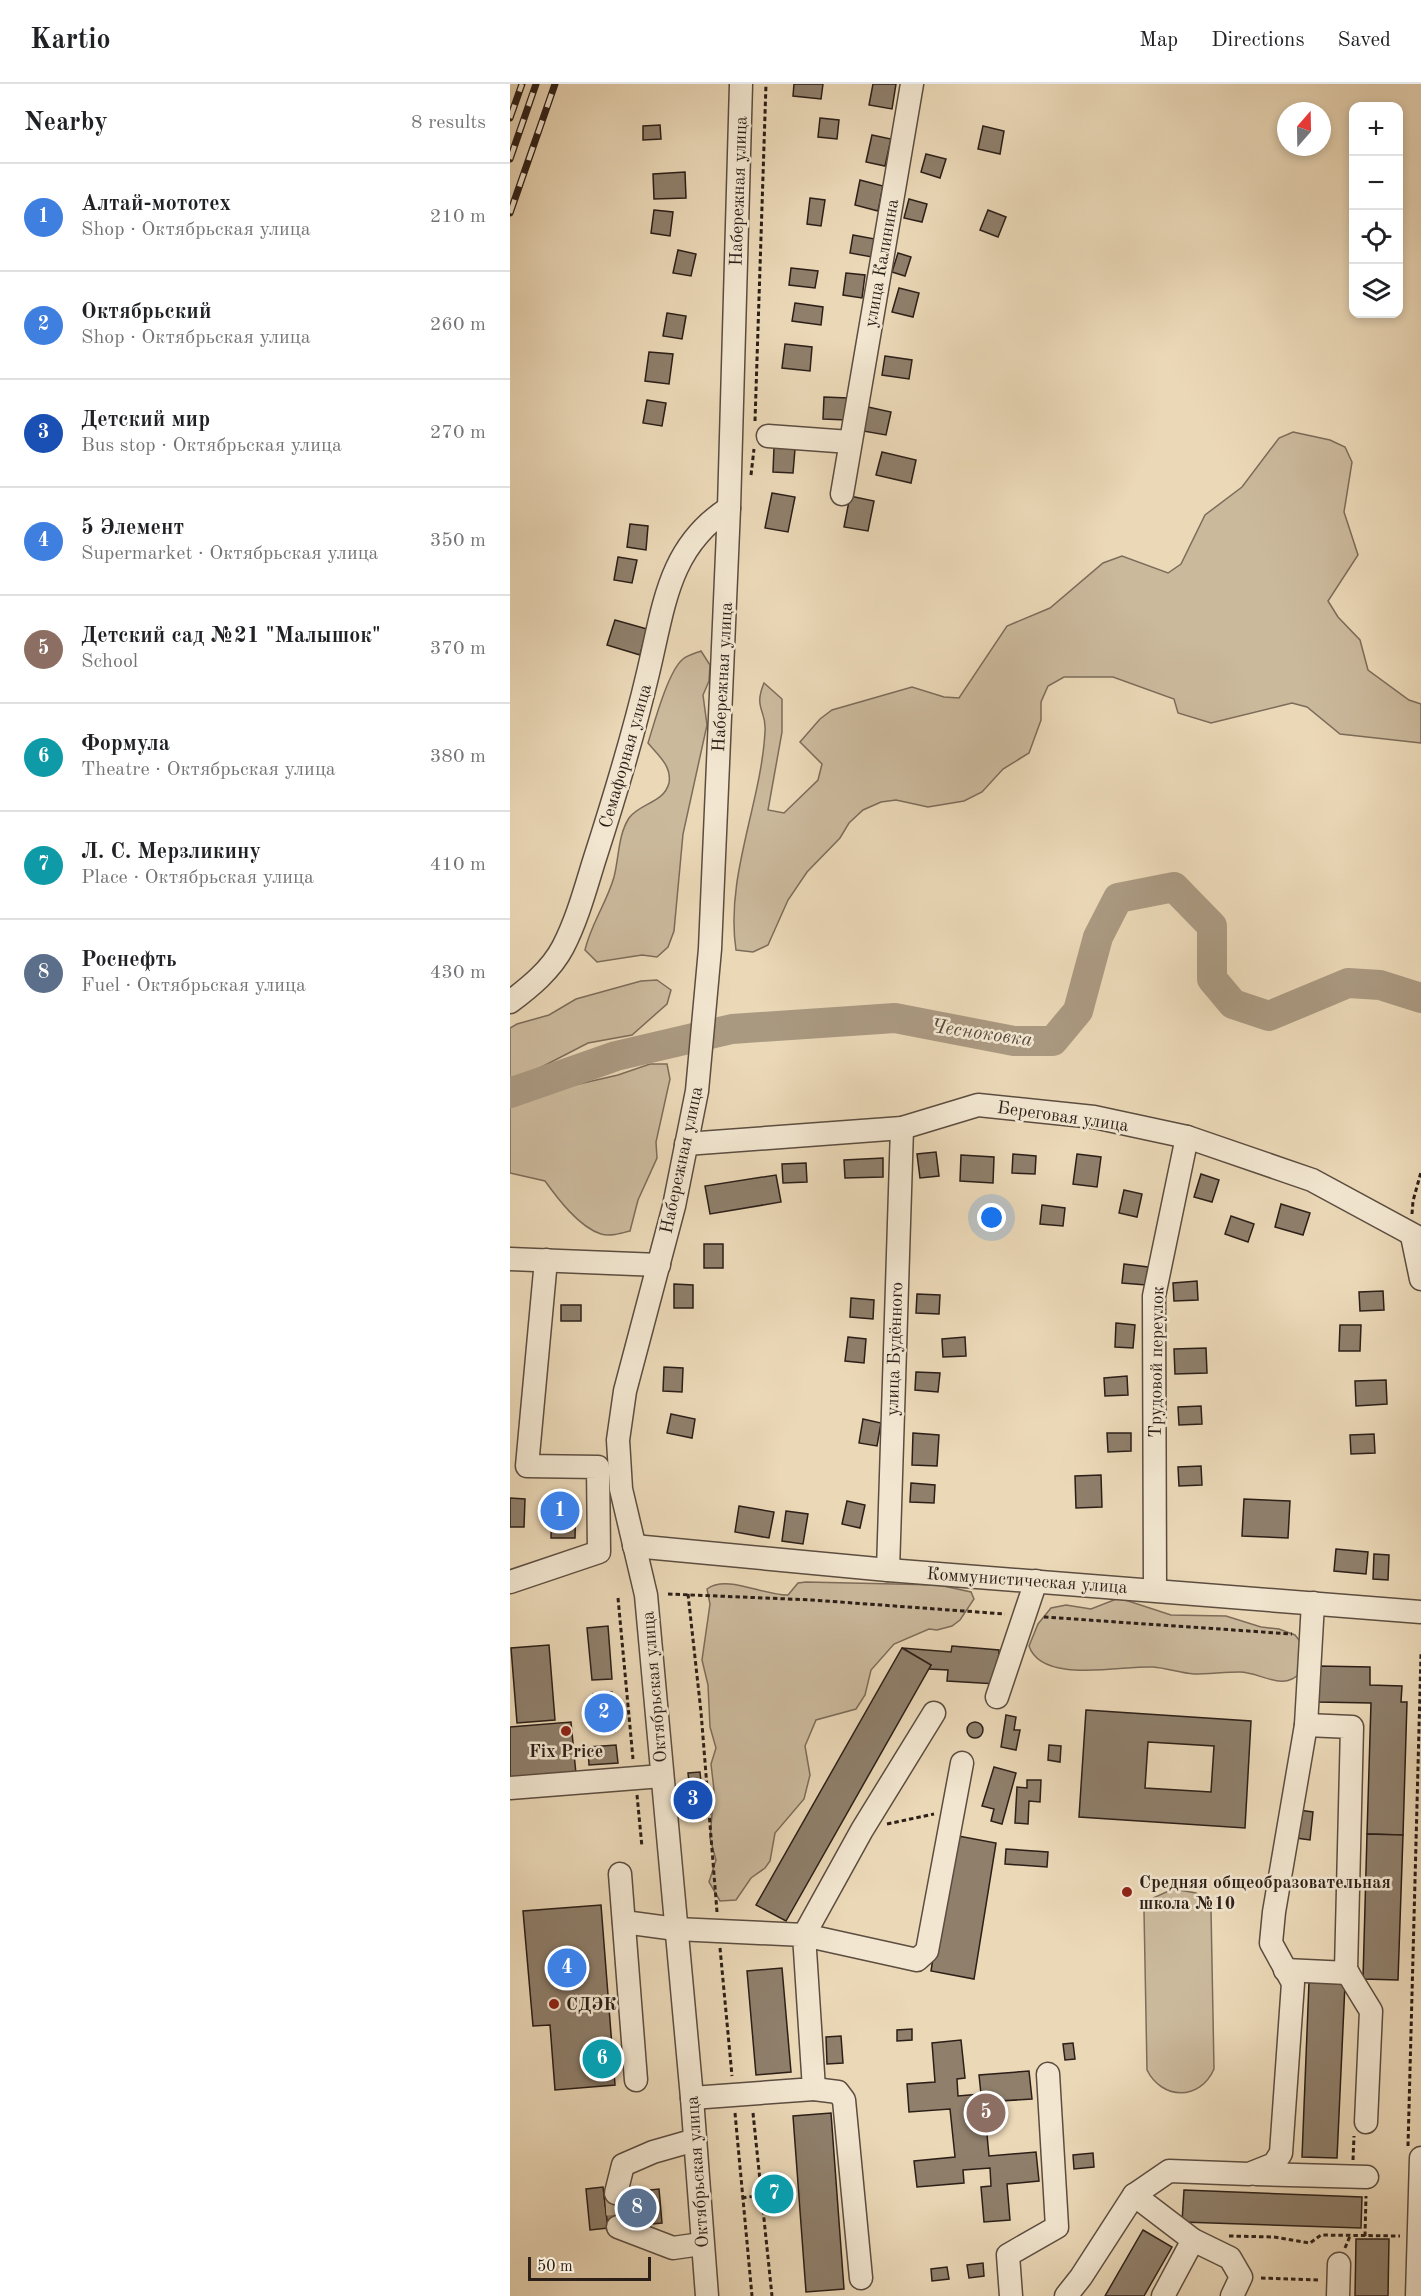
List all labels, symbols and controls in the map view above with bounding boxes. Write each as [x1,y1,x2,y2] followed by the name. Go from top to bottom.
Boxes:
[30,27,111,55] text: Kartio
[1139,30,1178,51] text: Map
[1211,30,1305,51] text: Directions
[1338,30,1391,51] text: Saved
[1277,102,1331,156] north arrow
[1349,102,1403,318] map controls
[1349,102,1403,156] button: +
[24,110,108,136] text: Nearby
[411,113,486,133] text: 8 results
[727,116,751,266] street label: Набережная улица
[1349,156,1403,210] button: −
[81,193,231,215] text: Алтай-мототех
[862,197,902,329] street label: улица Калинина
[38,207,49,227] text: 1
[430,207,486,227] text: 210 m
[1349,210,1403,264] button: locate
[81,220,311,240] text: Shop · Октябрьская улица
[1349,264,1403,318] button: layers
[81,301,212,323] text: Октябрьский
[38,315,49,335] text: 2
[430,315,486,335] text: 260 m
[81,328,311,348] text: Shop · Октябрьская улица
[81,409,210,431] text: Детский мир
[38,423,49,443] text: 3
[430,423,486,443] text: 270 m
[81,436,342,456] text: Bus stop · Октябрьская улица
[81,517,184,539] text: 5 Элемент
[38,531,49,551] text: 4
[430,531,486,551] text: 350 m
[81,544,378,564] text: Supermarket · Октябрьская улица
[710,602,736,752] street label: Набережная улица
[81,625,381,647] text: Детский сад №21 "Малышок"
[38,639,49,659] text: 5
[430,639,486,659] text: 370 m
[81,652,138,672] text: School
[597,682,656,831] street label: Семафорная улица
[81,733,170,755] text: Формула
[38,747,49,767] text: 6
[430,747,486,767] text: 380 m
[81,760,336,780] text: Theatre · Октябрьская улица
[81,841,261,863] text: Л. С. Мерзликину
[38,855,49,875] text: 7
[430,855,486,875] text: 410 m
[81,868,314,888] text: Place · Октябрьская улица
[81,949,177,971] text: Роснефть
[38,963,49,983] text: 8
[430,963,486,983] text: 430 m
[81,976,306,996] text: Fuel · Октябрьская улица
[930,1017,1034,1051] water label: Чесноковка
[658,1085,706,1235] street label: Набережная улица
[996,1099,1130,1135] street label: Береговая улица
[977,1203,1006,1232] your location
[884,1282,906,1416] street label: улица Будённого
[1147,1286,1167,1438] street label: Трудовой переулок
[541,1488,580,1534] pin: 1
[926,1565,1128,1597] street label: Коммунистическая улица
[639,1610,671,1764] street label: Октябрьская улица
[584,1690,623,1736] pin: 2
[559,1724,573,1738] marker: Fix Price
[529,1743,603,1761] place label: Fix Price
[674,1778,712,1822] pin: 3
[1139,1874,1391,1913] place label: Средняя общеобразовательная школа №10
[1120,1885,1134,1899] marker: Средняя общеобразовательная школа №10
[548,1946,586,1990] pin: 4
[566,1996,616,2014] place label: СДЭК
[547,1997,561,2011] marker: СДЭК
[582,2036,622,2082] pin: 6
[966,2090,1006,2136] pin: 5
[684,2095,712,2249] street label: Октябрьская улица
[754,2172,794,2216] pin: 7
[618,2186,656,2230] pin: 8
[528,2254,651,2282] scale bar
[537,2259,573,2275] text: 50 m

